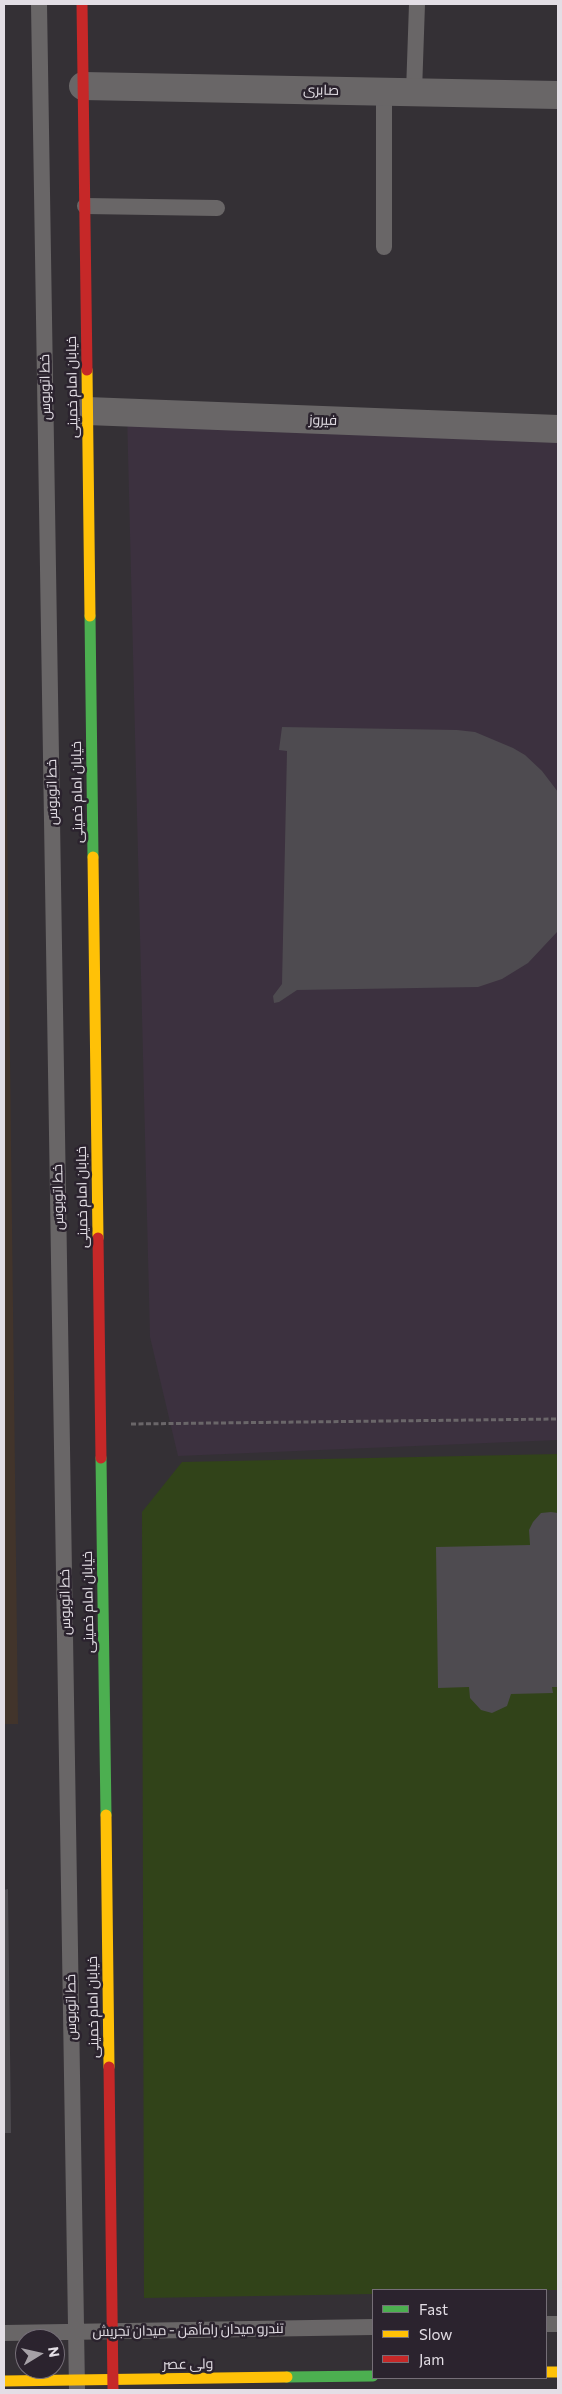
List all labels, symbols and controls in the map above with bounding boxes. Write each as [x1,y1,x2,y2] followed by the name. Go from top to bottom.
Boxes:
[303,81,339,99] street label: صابری
[63,336,81,438] street label: خیابان امام خمینی
[36,354,54,420] street label: خط اتوبوس
[309,411,337,429] street label: فیروز
[68,741,86,843] street label: خیابان امام خمینی
[43,759,61,825] street label: خط اتوبوس
[73,1146,91,1248] street label: خیابان امام خمینی
[49,1164,67,1230] street label: خط اتوبوس
[79,1551,97,1653] street label: خیابان امام خمینی
[56,1569,74,1635] street label: خط اتوبوس
[84,1956,102,2058] street label: خیابان امام خمینی
[62,1974,80,2040] street label: خط اتوبوس
[372,2289,547,2379] legend
[419,2300,448,2318] text: Fast
[92,2320,284,2340] street label: تندرو میدان راه‌آهن - میدان تجریش
[419,2325,452,2343] text: Slow
[15,2329,65,2379] north arrow
[45,2345,64,2358] text: N
[419,2350,444,2368] text: Jam
[163,2355,213,2373] street label: ولی عصر

